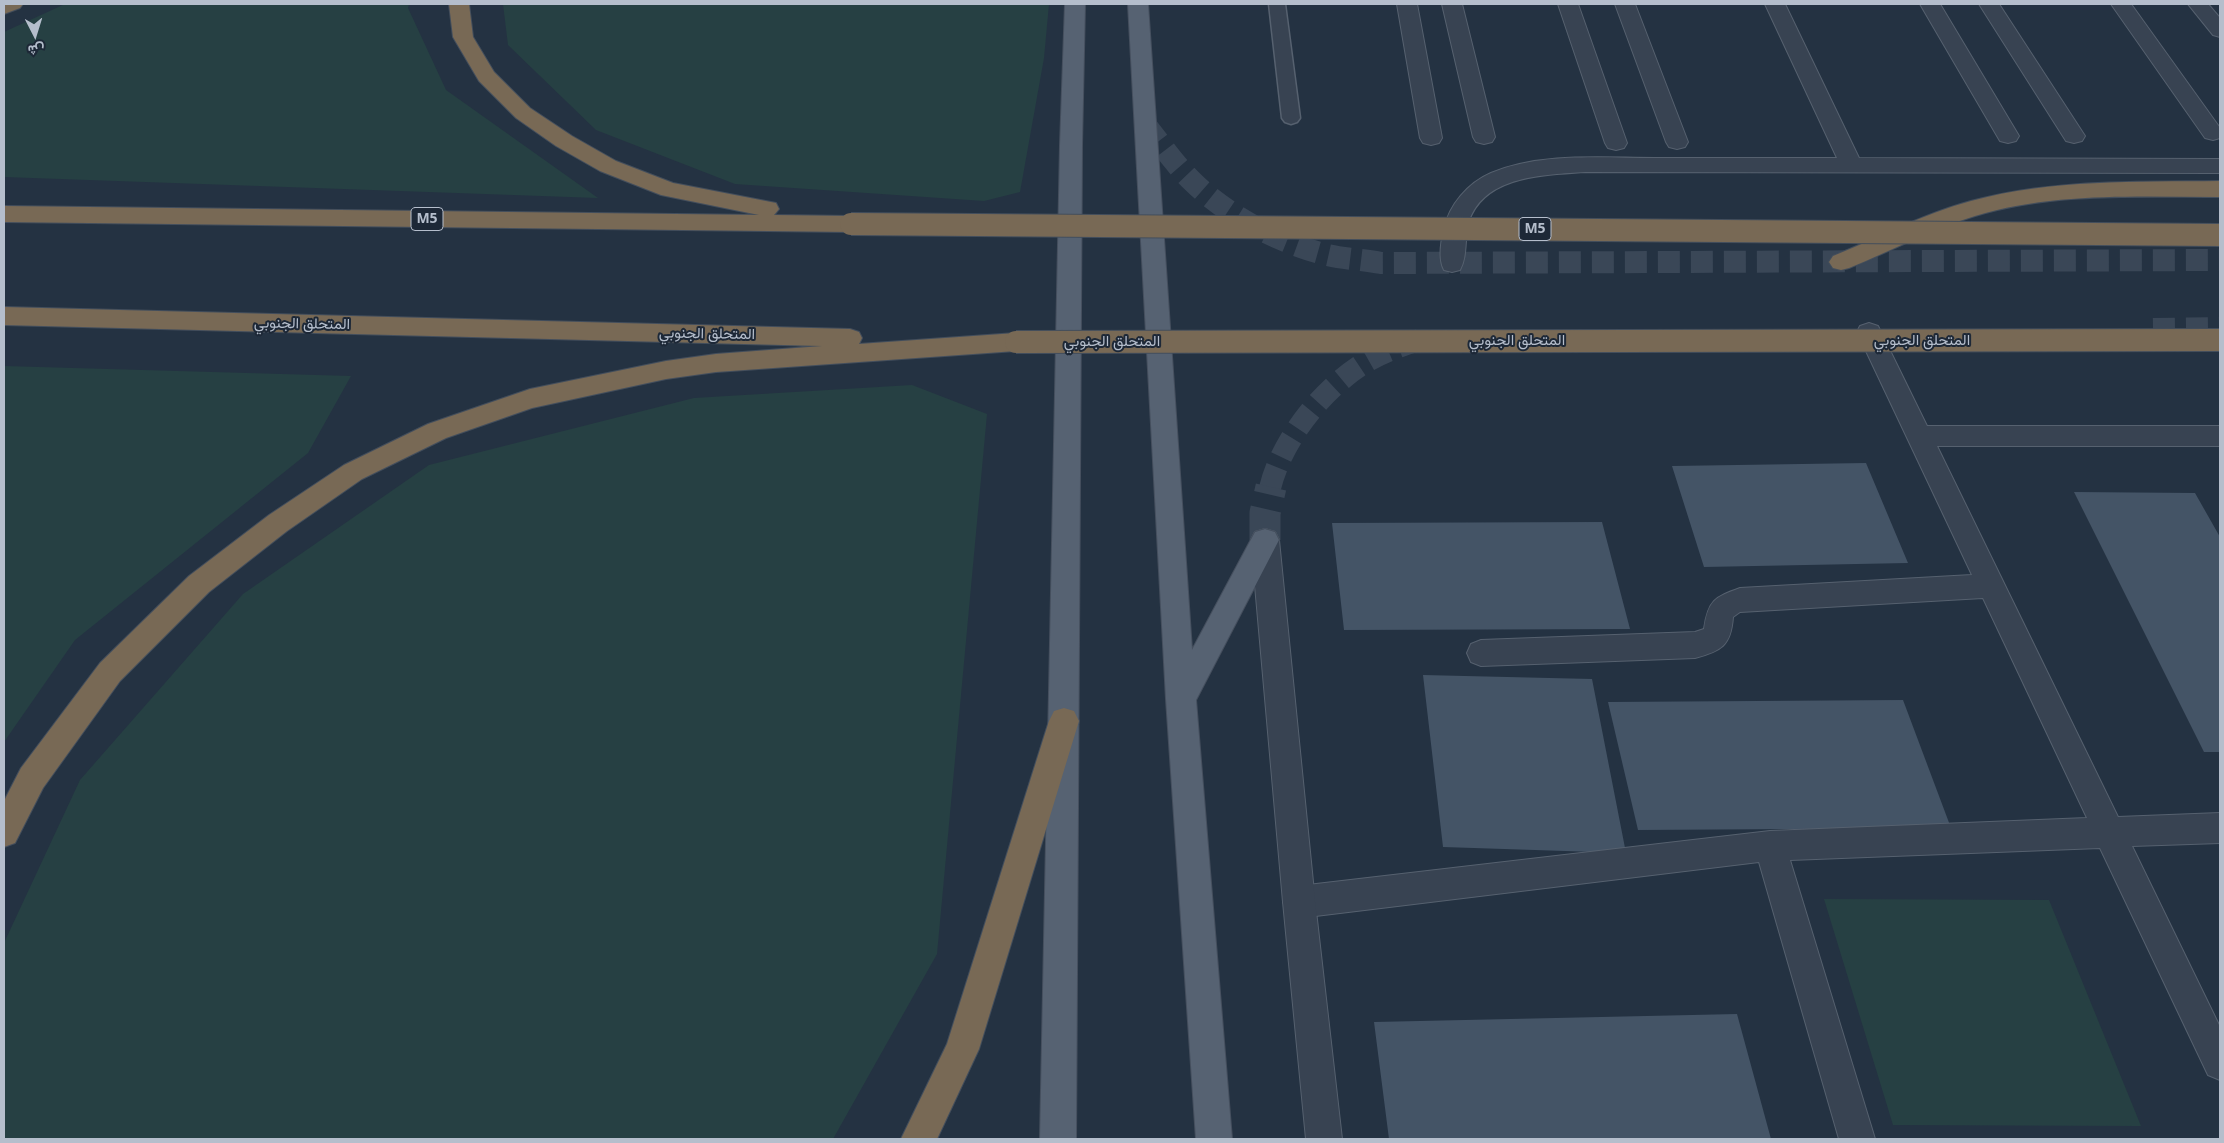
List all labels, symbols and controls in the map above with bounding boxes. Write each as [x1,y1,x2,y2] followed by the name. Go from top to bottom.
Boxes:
[10,10,60,60] north arrow
[27,40,46,61] text: ش
[411,208,443,230] road number: M5
[1519,218,1551,240] road number: M5
[254,314,350,334] street label: المتحلق الجنوبي
[659,324,755,344] street label: المتحلق الجنوبي
[1469,332,1565,350] street label: المتحلق الجنوبي
[1874,332,1970,350] street label: المتحلق الجنوبي
[1064,333,1160,351] street label: المتحلق الجنوبي

